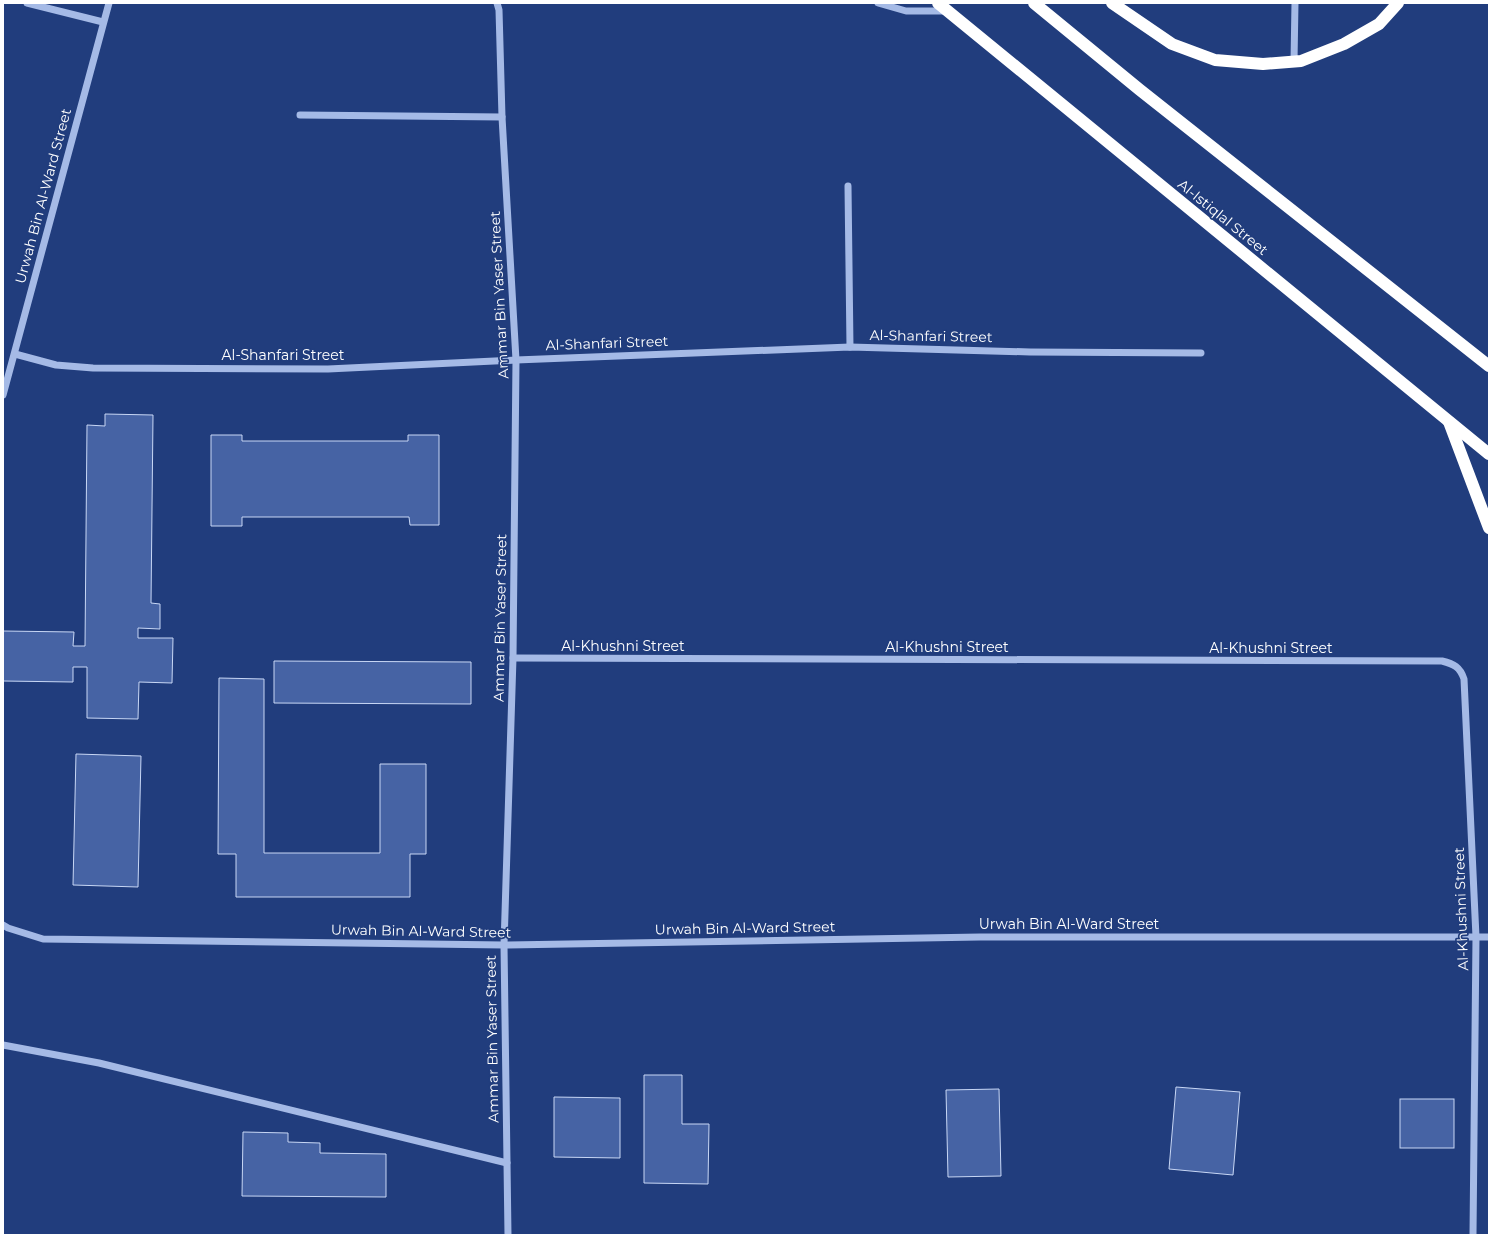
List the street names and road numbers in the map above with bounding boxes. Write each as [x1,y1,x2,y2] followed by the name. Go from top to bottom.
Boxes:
[11,106,75,286] street label: Urwah Bin Al-Ward Street
[1174,175,1272,259] street label: Al-Istiqlal Street
[486,210,512,379] street label: Ammar Bin Yaser Street
[869,326,993,346] street label: Al-Shanfari Street
[545,332,669,354] street label: Al-Shanfari Street
[222,346,345,364] street label: Al-Shanfari Street
[490,534,510,702] street label: Ammar Bin Yaser Street
[561,637,685,655] street label: Al-Khushni Street
[885,638,1009,656] street label: Al-Khushni Street
[1209,639,1333,657] street label: Al-Khushni Street
[1450,847,1472,971] street label: Al-Khushni Street
[979,915,1160,933] street label: Urwah Bin Al-Ward Street
[655,917,836,939] street label: Urwah Bin Al-Ward Street
[331,920,512,942] street label: Urwah Bin Al-Ward Street
[482,955,502,1123] street label: Ammar Bin Yaser Street

